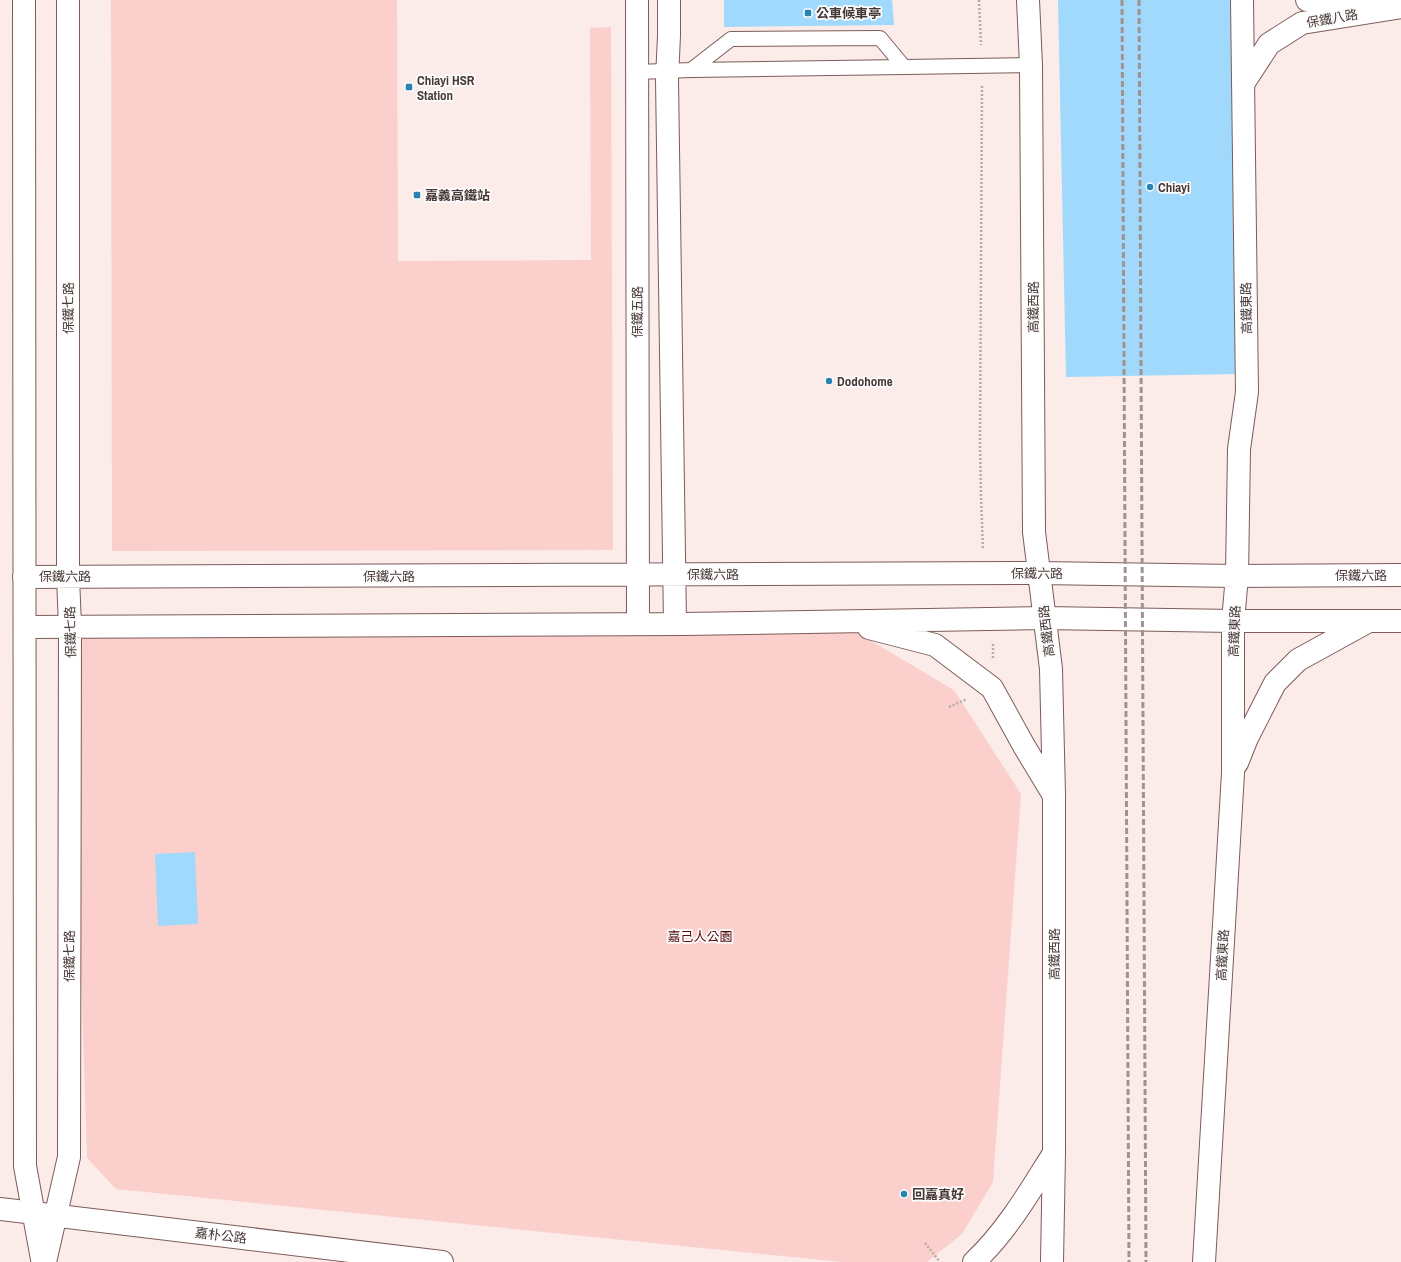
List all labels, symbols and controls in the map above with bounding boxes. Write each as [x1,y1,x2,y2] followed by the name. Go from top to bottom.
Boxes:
[816,5,881,22] place label: 公車候車亭
[1305,6,1359,31] street label: 保鐵八路
[803,8,813,18] marker: 公車候車亭
[417,72,475,104] place label: Chiayi HSR Station
[404,82,414,92] marker: Chiayi HSR Station
[1158,179,1190,196] place label: Chiayi
[1145,182,1155,192] marker: Chiayi
[425,187,490,204] place label: 嘉義高鐵站
[412,190,422,200] marker: 嘉義高鐵站
[1025,281,1042,333] street label: 高鐵西路
[60,282,77,334] street label: 保鐵七路
[1238,282,1255,334] street label: 高鐵東路
[629,286,646,338] street label: 保鐵五路
[837,373,893,390] place label: Dodohome
[824,376,834,386] marker: Dodohome
[1011,565,1063,582] street label: 保鐵六路
[687,566,739,583] street label: 保鐵六路
[1335,567,1387,584] street label: 保鐵六路
[39,568,91,585] street label: 保鐵六路
[363,568,415,585] street label: 保鐵六路
[1035,604,1058,658] street label: 高鐵西路
[1225,605,1244,657] street label: 高鐵東路
[62,606,79,658] street label: 保鐵七路
[667,928,733,945] park label: 嘉己人公園
[1046,928,1063,980] street label: 高鐵西路
[1213,929,1232,981] street label: 高鐵東路
[61,930,78,982] street label: 保鐵七路
[912,1186,964,1203] place label: 回嘉真好
[899,1189,909,1199] marker: 回嘉真好
[194,1224,248,1247] street label: 嘉朴公路

